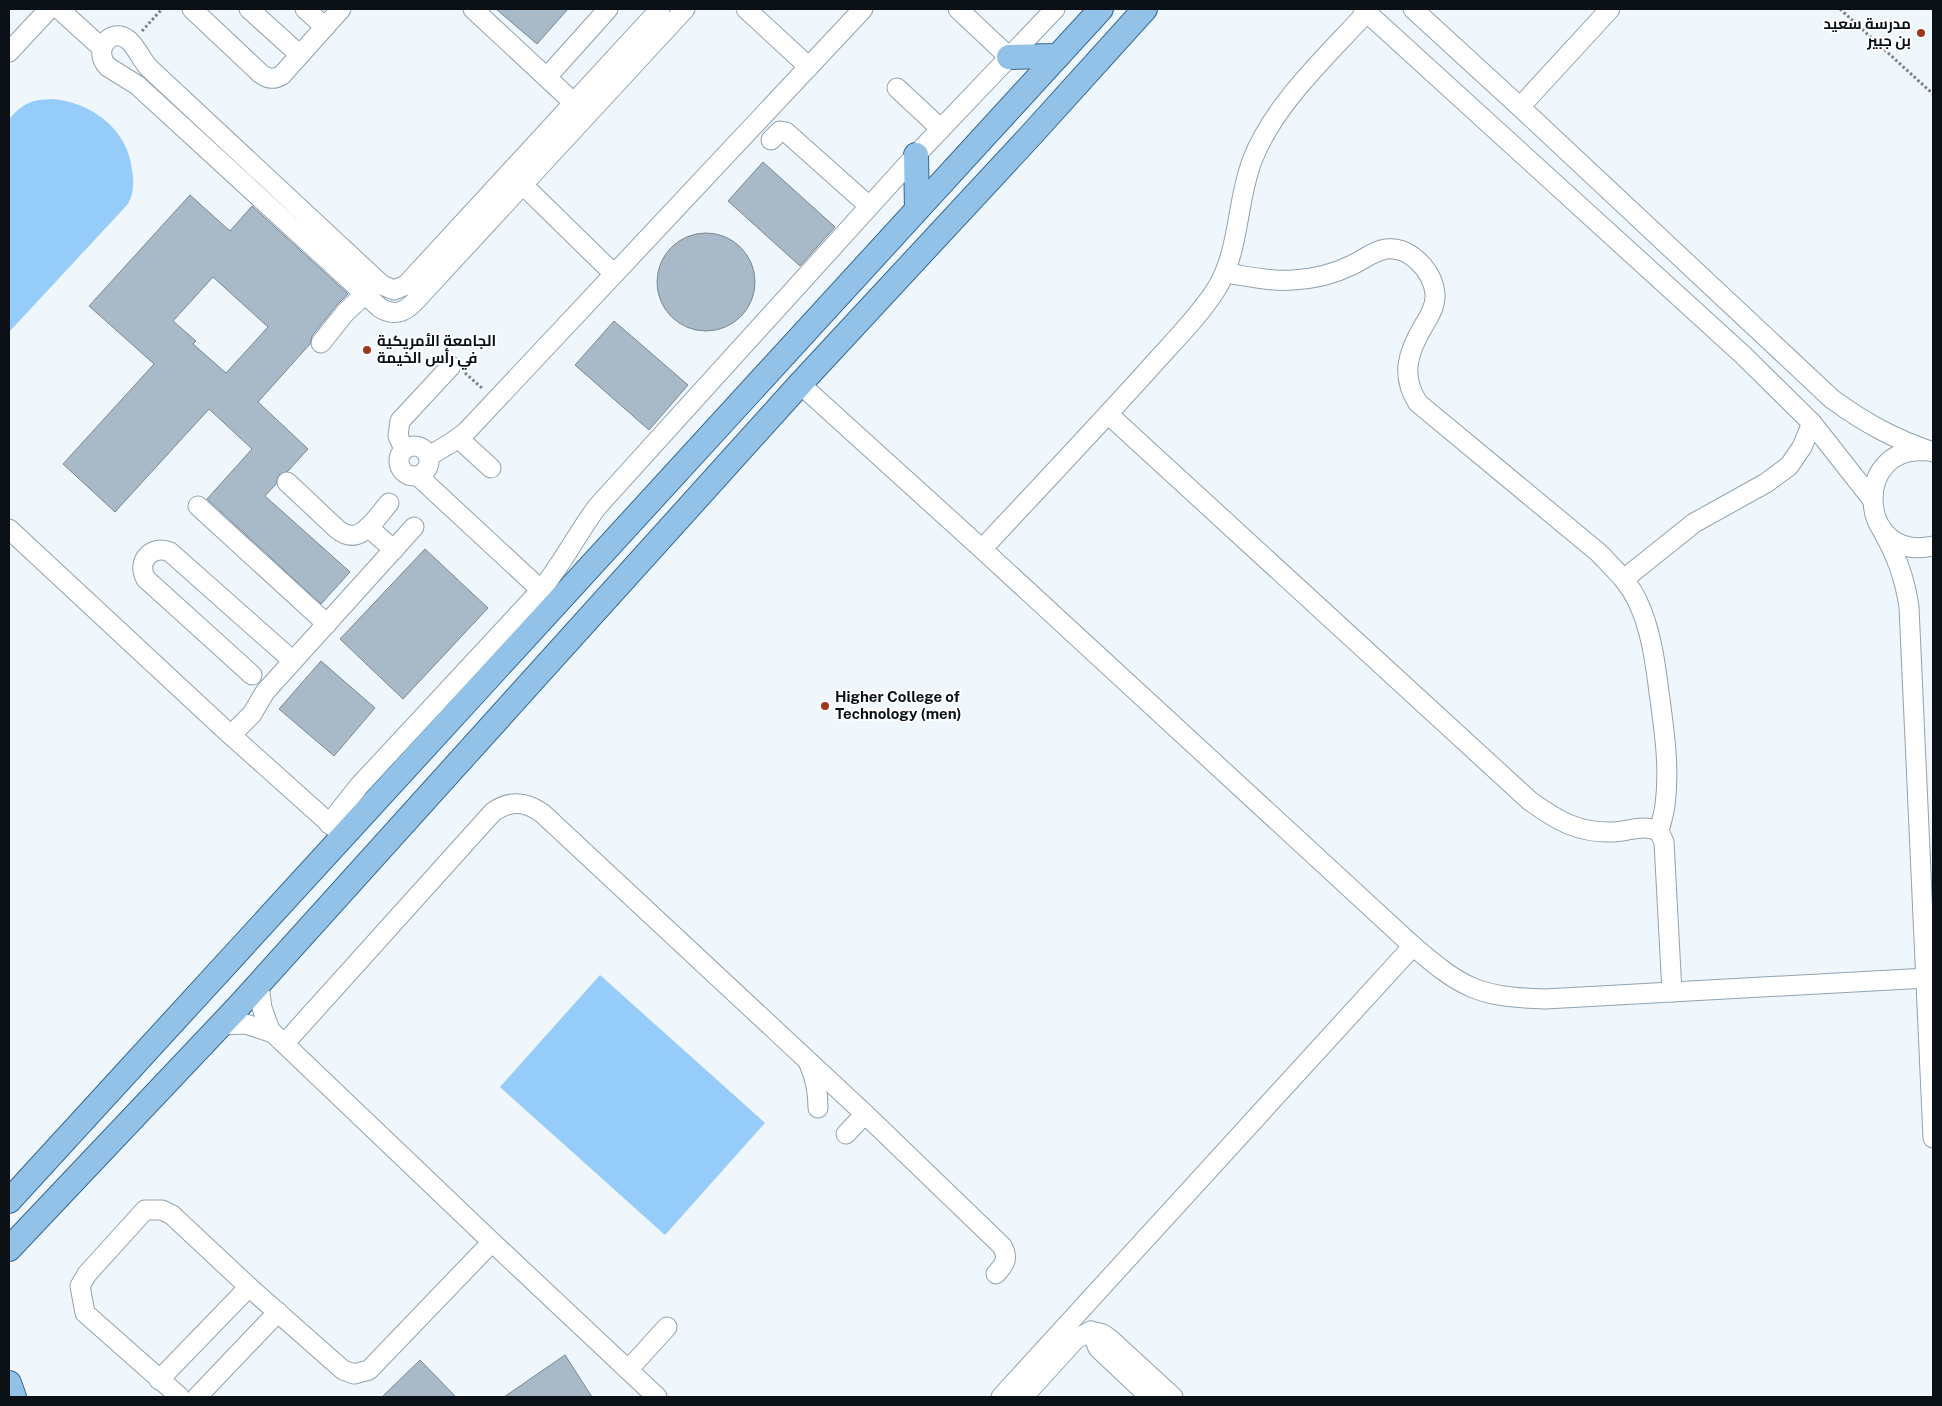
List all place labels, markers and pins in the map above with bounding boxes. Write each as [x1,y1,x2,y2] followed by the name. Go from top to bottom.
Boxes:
[1823,15,1911,50] place label: مدرسة سعيد بن جبير
[1915,27,1927,39] marker: مدرسة سعيد بن جبير
[377,332,496,370] place label: الجامعة الأمريكية في رأس الخيمة
[361,344,373,356] marker: الجامعة الأمريكية في رأس الخيمة
[835,688,962,722] place label: Higher College of Technology (men)
[819,700,831,712] marker: Higher College of Technology (men)

